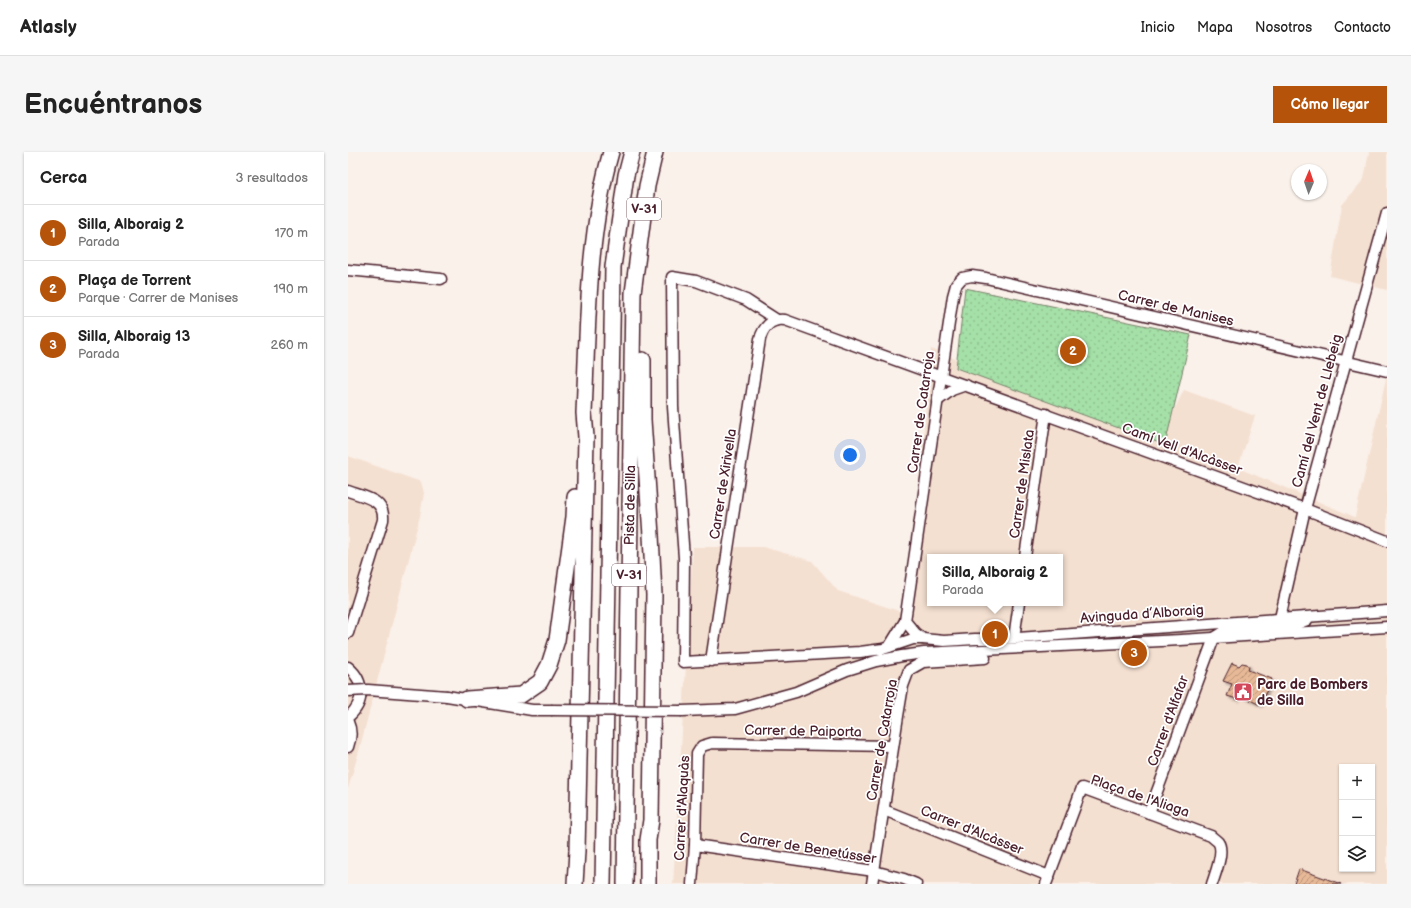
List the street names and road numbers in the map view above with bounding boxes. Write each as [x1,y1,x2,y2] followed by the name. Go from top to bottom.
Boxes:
[627,198,661,220] road number: V-31
[1116,286,1236,330] street label: Carrer de Manises
[1288,332,1346,490] street label: Camí del Vent de Llebeig
[904,350,938,474] street label: Carrer de Catarroja
[1120,419,1245,479] street label: Camí Vell d'Alcàsser
[706,427,740,541] street label: Carrer de Xirivella
[1006,428,1038,540] street label: Carrer de Mislata
[621,465,639,545] street label: Pista de Silla
[612,564,646,586] road number: V-31
[1080,601,1204,627] street label: Avinguda d’Alboraig
[1144,672,1193,769] street label: Carrer d'Alfafar
[863,678,901,802] street label: Carrer de Catarroja
[744,721,862,741] street label: Carrer de Paiporta
[671,755,693,861] street label: Carrer d'Alaquàs
[1088,771,1192,821] street label: Plaça de l'Aliaga
[918,802,1027,859] street label: Carrer d'Alcàsser
[738,829,878,867] street label: Carrer de Benetússer

